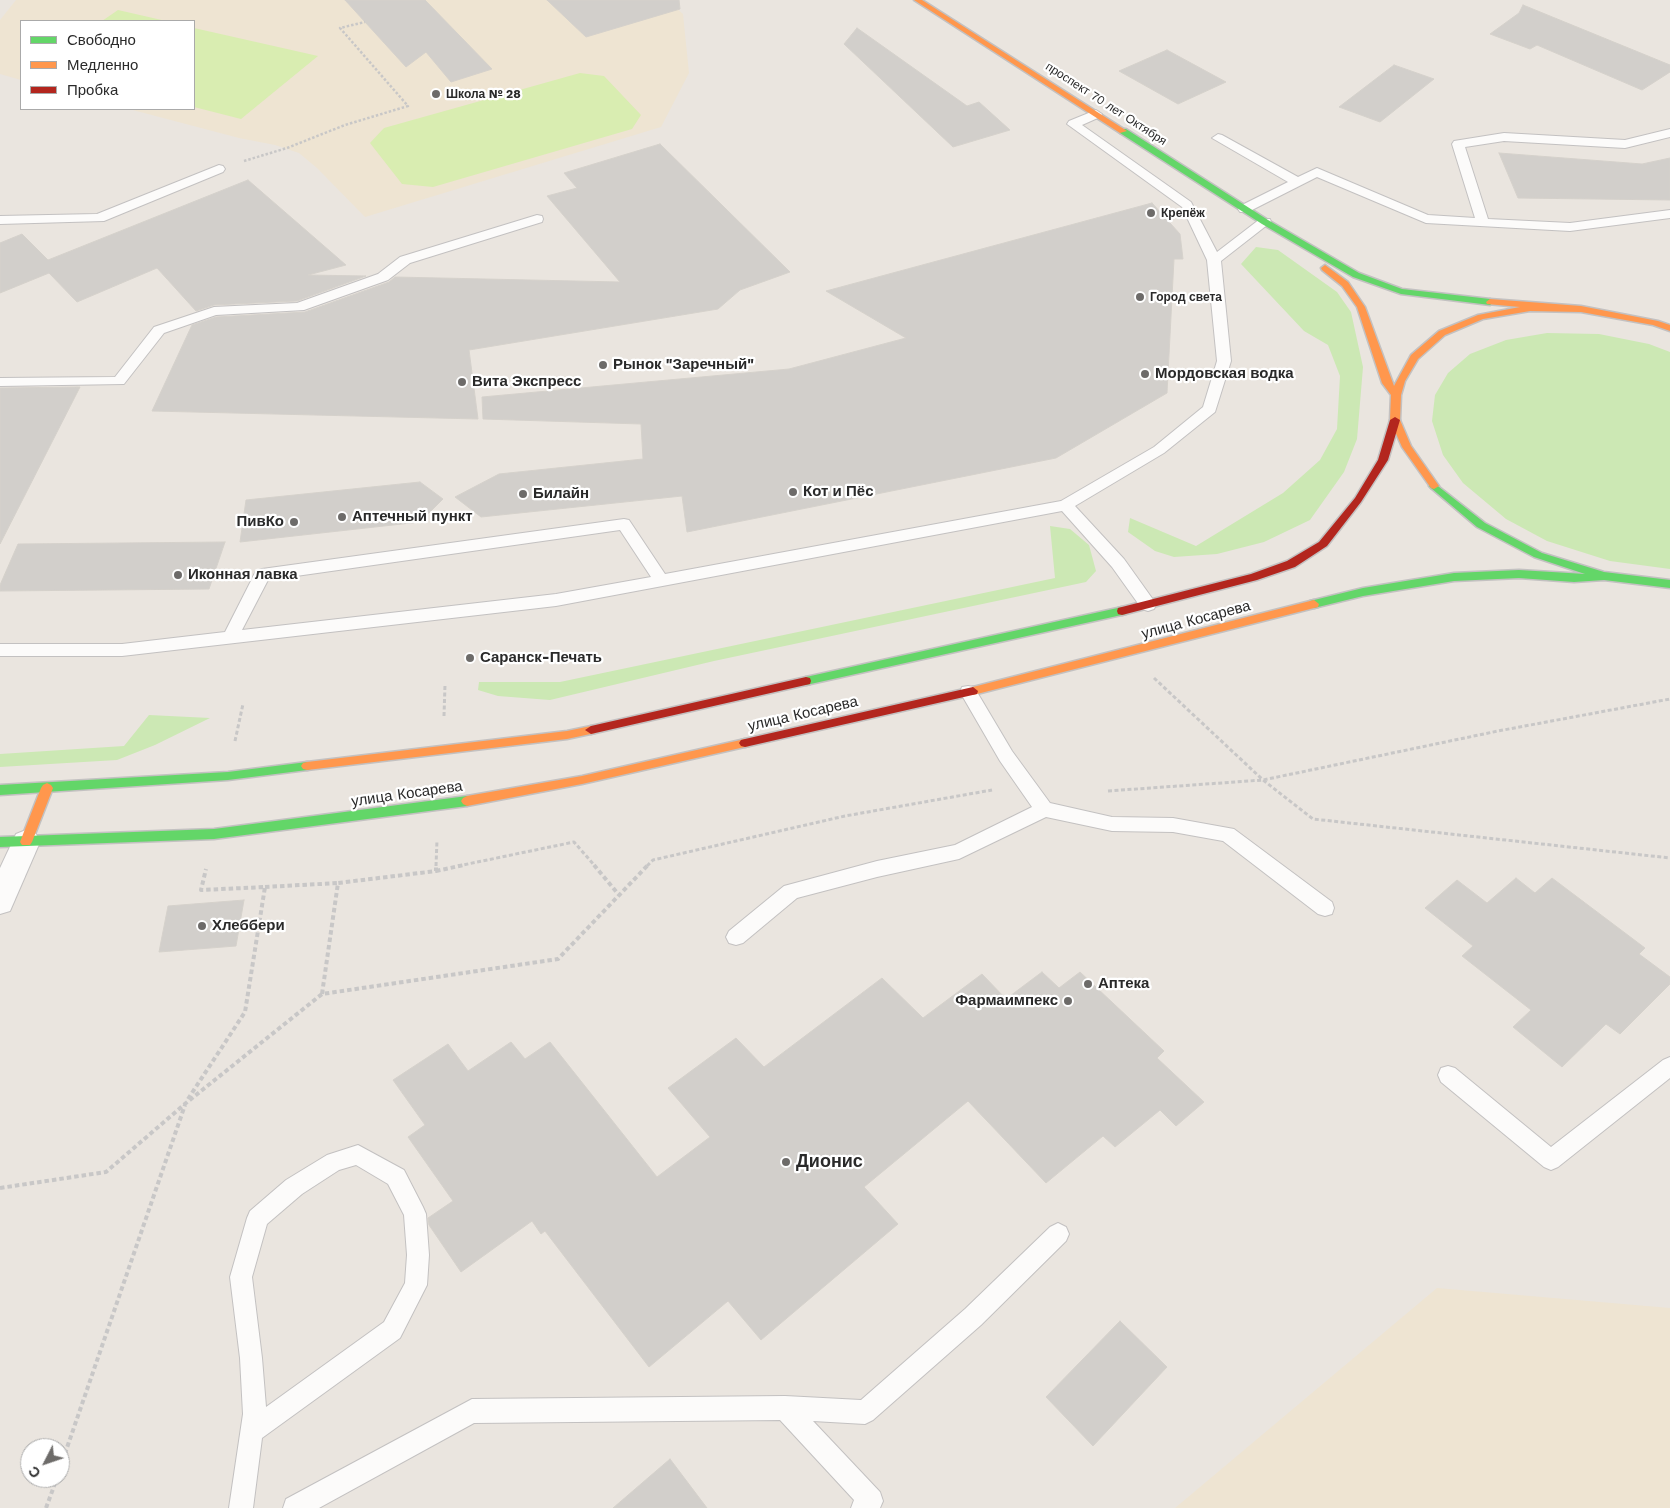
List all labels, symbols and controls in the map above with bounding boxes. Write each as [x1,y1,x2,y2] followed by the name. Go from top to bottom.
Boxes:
[20,20,195,110] legend
[67,31,136,49] text: Свободно
[67,56,138,74] text: Медленно
[1043,59,1169,149] street label: проспект 70 лет Октября
[67,81,118,99] text: Пробка
[446,87,521,101] place label: Школа № 28
[430,88,442,100] marker: Школа № 28
[1161,206,1205,220] place label: Крепёж
[1145,207,1157,219] marker: Крепёж
[1150,290,1222,304] place label: Город света
[1134,291,1146,303] marker: Город света
[613,356,754,374] place label: Рынок "Заречный"
[597,359,609,371] marker: Рынок "Заречный"
[1155,365,1294,383] place label: Мордовская водка
[1139,368,1151,380] marker: Мордовская водка
[472,373,581,391] place label: Вита Экспресс
[456,376,468,388] marker: Вита Экспресс
[803,483,874,501] place label: Кот и Пёс
[533,485,589,503] place label: Билайн
[787,486,799,498] marker: Кот и Пёс
[517,488,529,500] marker: Билайн
[352,508,473,526] place label: Аптечный пункт
[336,511,348,523] marker: Аптечный пункт
[236,513,284,531] place label: ПивКо
[288,516,300,528] marker: ПивКо
[188,566,298,584] place label: Иконная лавка
[172,569,184,581] marker: Иконная лавка
[1140,597,1252,643] street label: улица Косарева
[480,649,602,667] place label: Саранск-Печать
[464,652,476,664] marker: Саранск-Печать
[746,693,860,735] street label: улица Косарева
[350,777,464,811] street label: улица Косарева
[212,917,285,935] place label: Хлеббери
[196,920,208,932] marker: Хлеббери
[1098,975,1149,993] place label: Аптека
[1082,978,1094,990] marker: Аптека
[955,992,1058,1010] place label: Фармаимпекс
[1062,995,1074,1007] marker: Фармаимпекс
[796,1151,863,1173] place label: Дионис
[780,1156,792,1168] marker: Дионис
[20,1438,70,1488] north arrow
[25,1463,44,1481] text: С

